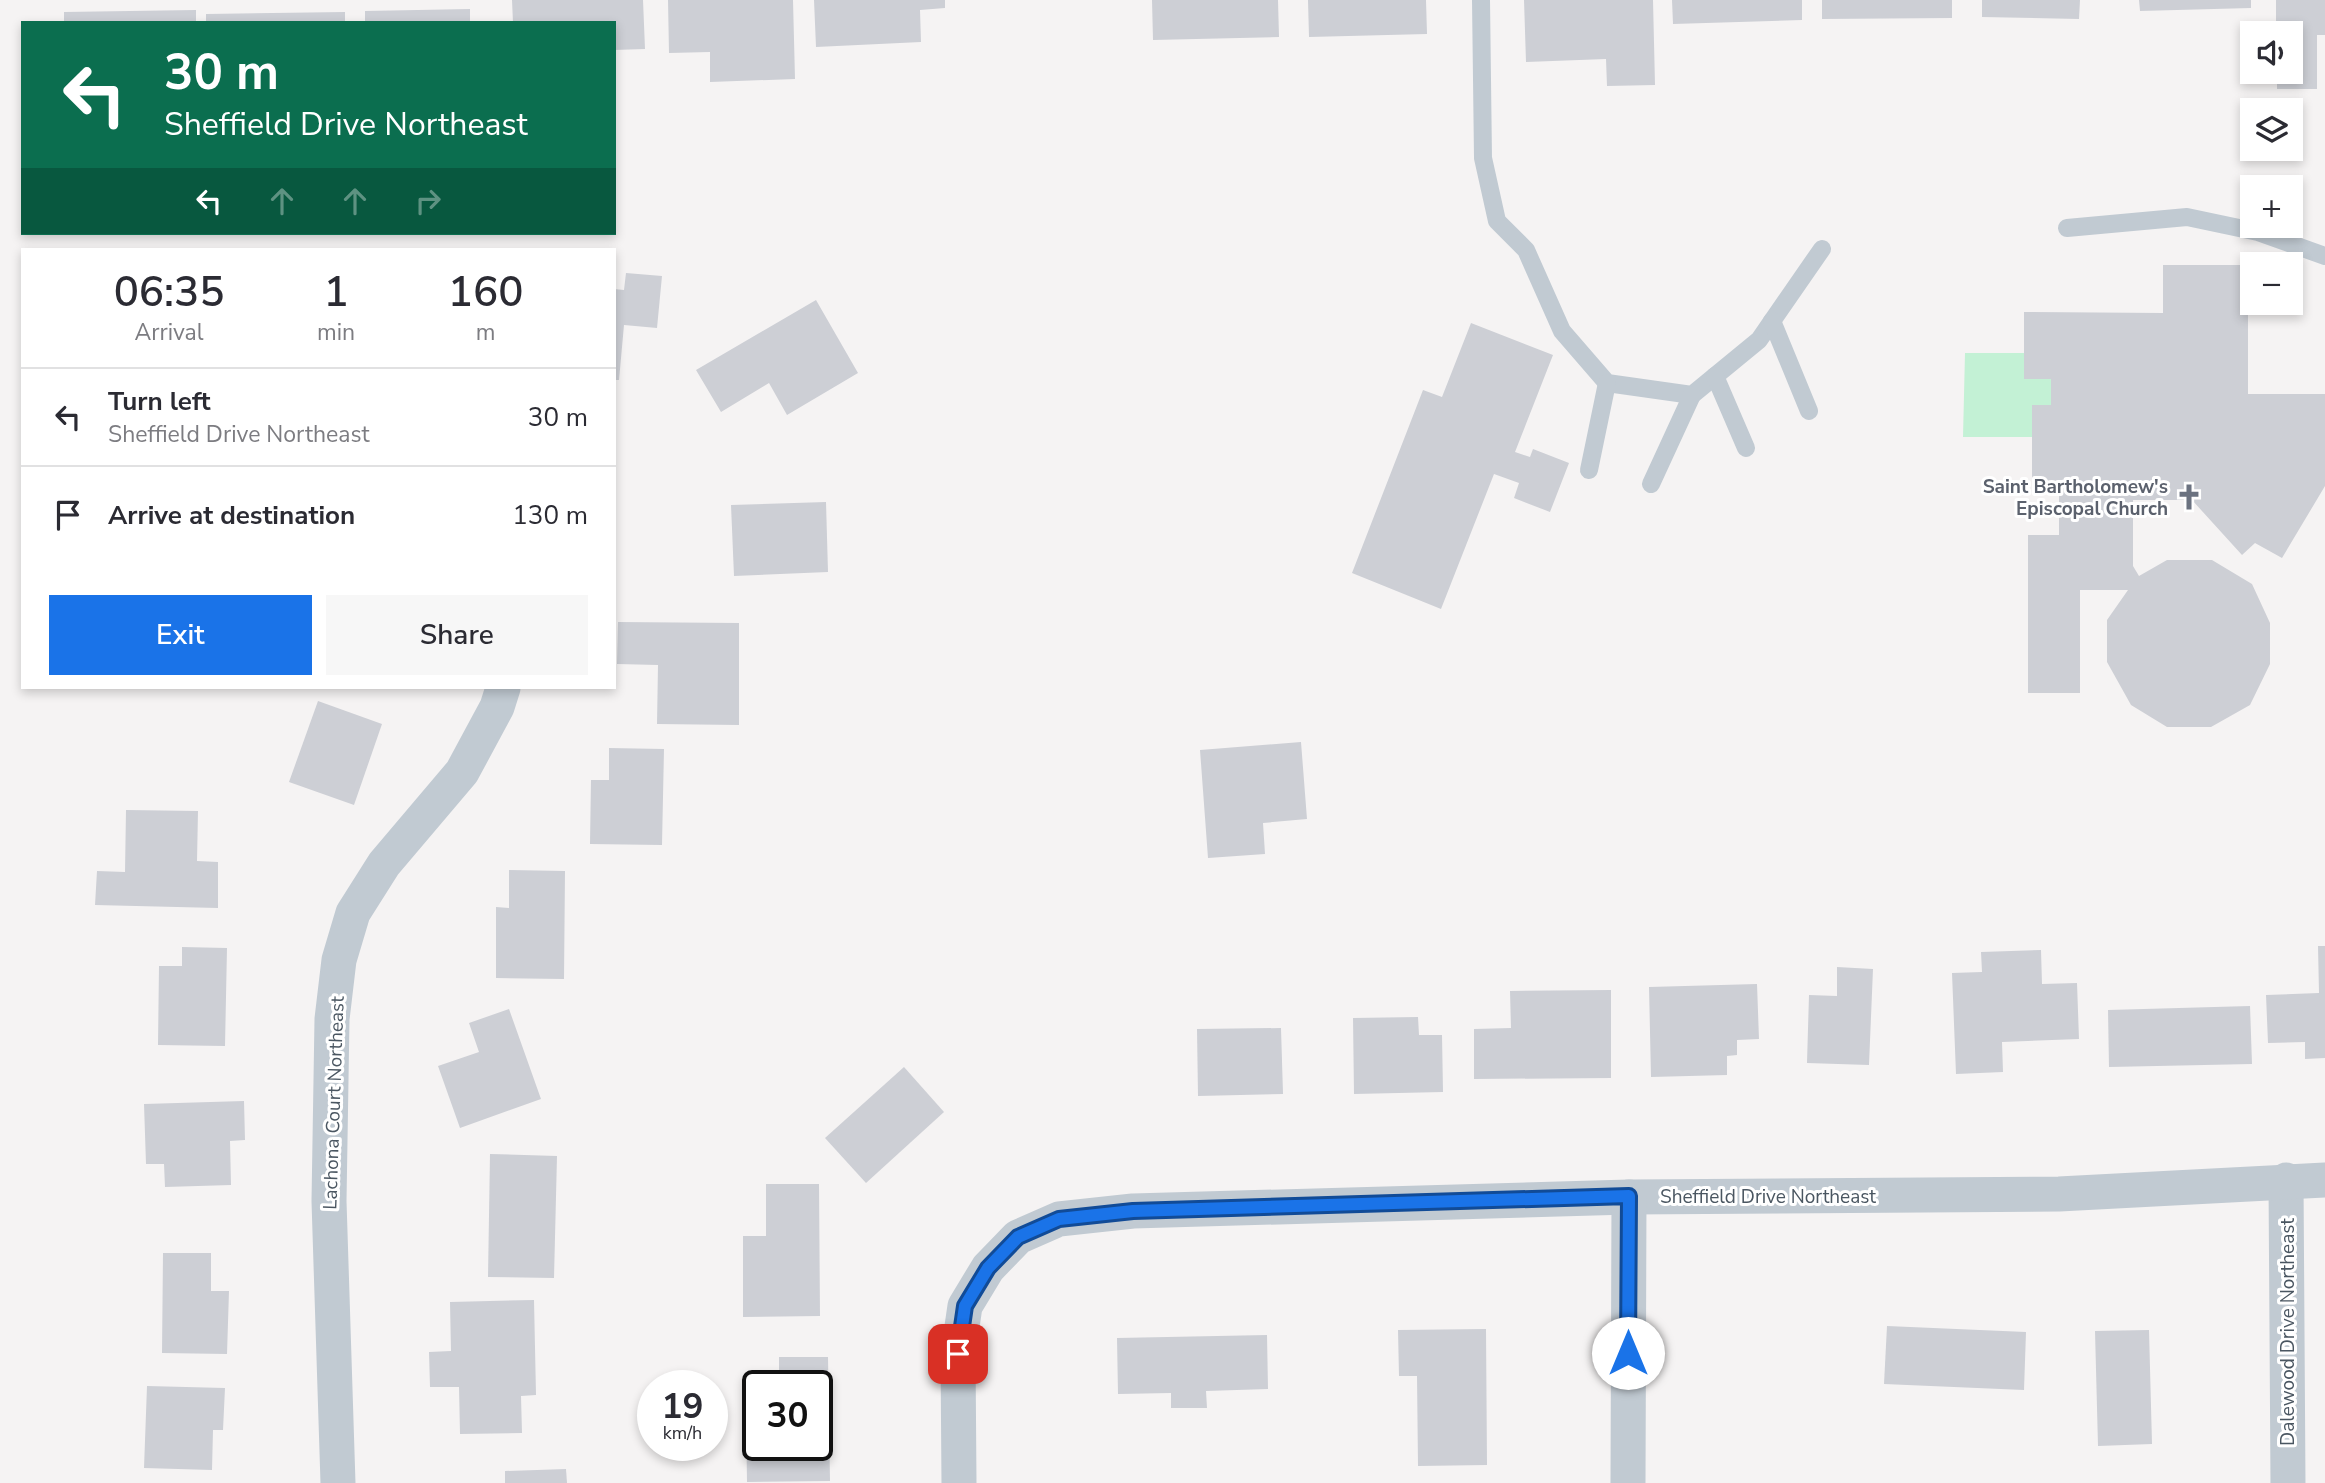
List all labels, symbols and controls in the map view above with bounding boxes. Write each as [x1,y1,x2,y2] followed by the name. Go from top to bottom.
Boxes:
[2240,21,2303,315] map controls
[2240,21,2303,84] button: sound
[164,39,279,106] text: 30 m
[49,49,140,140] icon: left
[2240,98,2303,161] button: layers
[164,103,528,146] text: Sheffield Drive Northeast
[2240,175,2303,238] button: +
[190,182,228,220] icon: left
[263,182,301,220] icon: ahead
[336,182,374,220] icon: ahead
[409,182,447,220] icon: right
[2240,252,2303,315] button: −
[114,264,224,321] text: 06:35
[323,264,349,321] text: 1
[448,264,523,321] text: 160
[134,317,204,348] text: Arrival
[317,317,355,348] text: min
[476,317,495,348] text: m
[108,384,211,419] text: Turn left
[49,398,87,436] icon: left
[528,400,588,435] text: 30 m
[108,419,369,450] text: Sheffield Drive Northeast
[1983,474,2168,522] place label: Saint Bartholomew's Episcopal Church
[2174,482,2204,512] church icon: Saint Bartholomew's Episcopal Church
[49,496,87,534] icon: arrive
[108,498,355,533] text: Arrive at destination
[512,498,588,533] text: 130 m
[49,595,312,675] button: Exit
[326,595,588,675] button: Share
[317,995,351,1210] street label: Lachona Court Northeast
[1660,1184,1876,1210] street label: Sheffield Drive Northeast
[2275,1218,2301,1446] street label: Dalewood Drive Northeast
[1591,1316,1665,1390] position arrow
[928,1324,988,1384] pin
[939,1335,977,1373] icon: arrive
[742,1370,833,1461] speed limit sign: 30
[661,1383,704,1430] text: 19
[663,1421,702,1445] text: km/h

